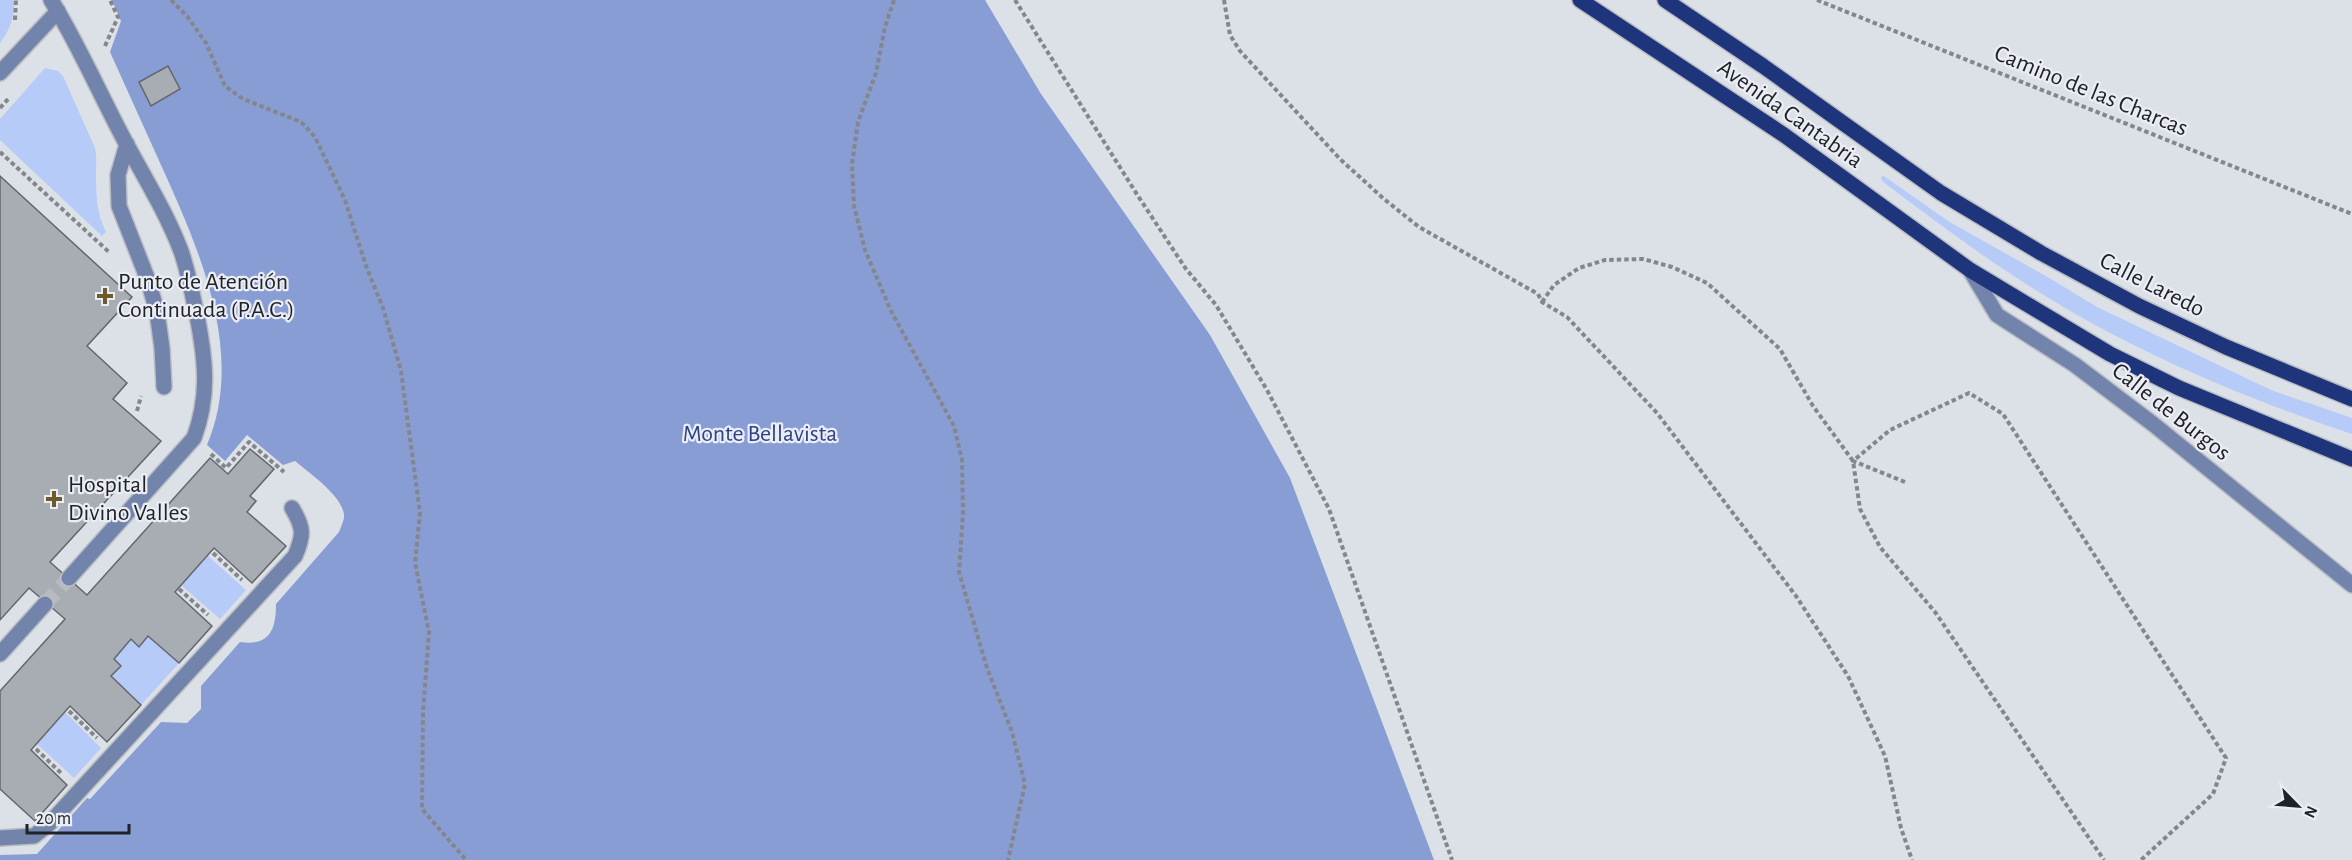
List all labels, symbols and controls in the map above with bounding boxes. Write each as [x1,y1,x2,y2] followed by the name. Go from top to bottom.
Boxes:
[1991,41,2191,141] street label: Camino de las Charcas
[1713,55,1867,173] street label: Avenida Cantabria
[2096,248,2208,322] street label: Calle Laredo
[118,270,295,322] place label: Punto de Atención Continuada (P.A.C.)
[96,287,114,305] marker: Punto de Atención Continuada (P.A.C.)
[2107,359,2235,465] street label: Calle de Burgos
[683,422,837,446] park label: Monte Bellavista
[68,473,189,525] place label: Hospital Divino Valles
[45,490,63,508] marker: Hospital Divino Valles
[2268,776,2328,836] north arrow
[27,797,129,835] scale bar
[2301,803,2320,820] text: N
[36,810,71,828] text: 20 m

